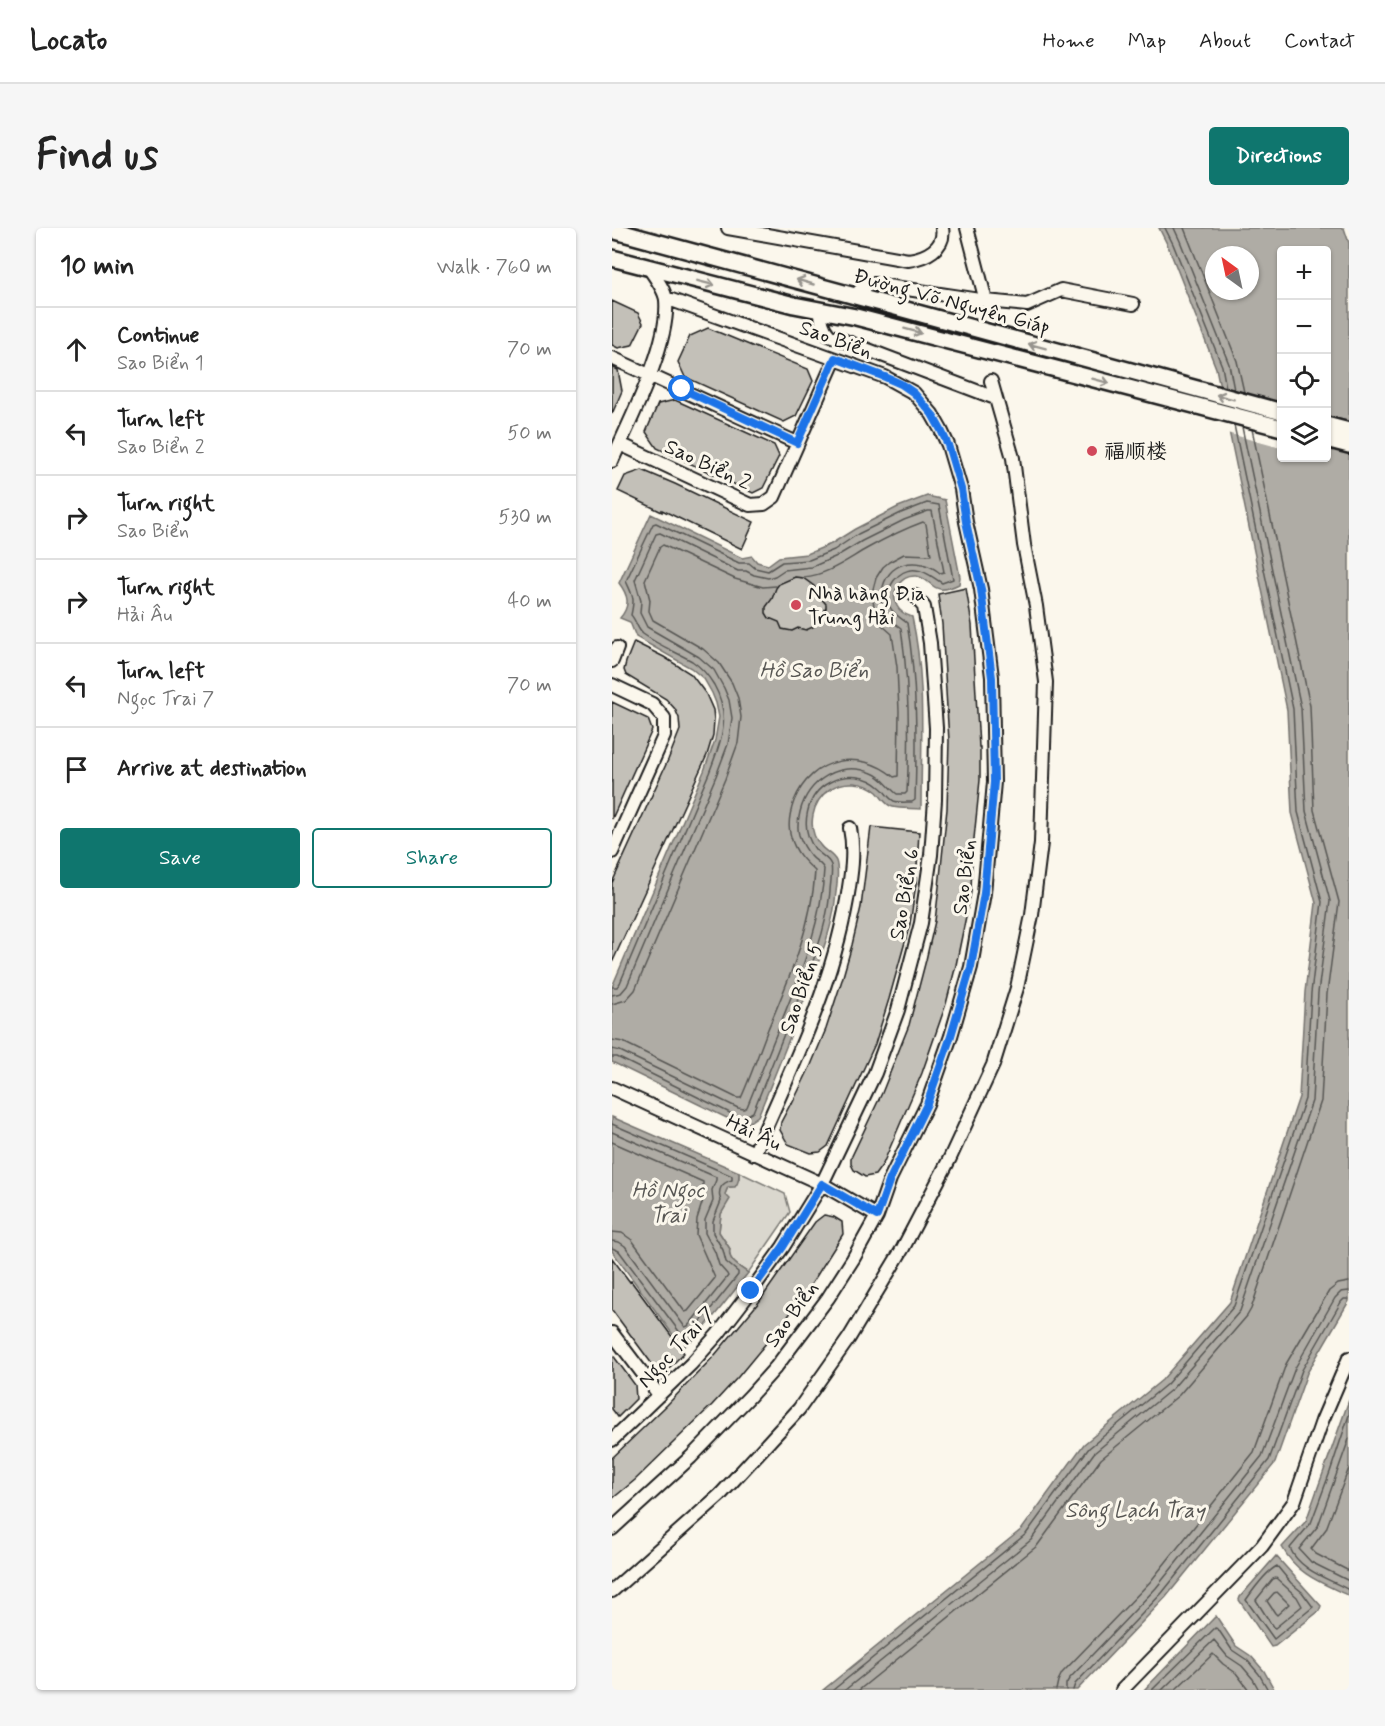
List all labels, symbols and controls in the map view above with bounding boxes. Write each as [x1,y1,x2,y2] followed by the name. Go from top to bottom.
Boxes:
[30,23,107,60] text: Locato
[1043,27,1095,55] text: Home
[1128,27,1166,55] text: Map
[1199,27,1251,55] text: About
[1284,27,1355,55] text: Contact
[1209,127,1349,185] button: Directions
[36,129,158,184] text: Find us
[1205,246,1259,300] north arrow
[1277,246,1331,462] map controls
[1277,246,1331,300] button: +
[60,250,135,284] text: 10 min
[437,254,552,281] text: Walk · 760 m
[850,262,1053,344] street label: Đường Võ Nguyên Giáp
[796,276,815,288] one-way arrow
[696,277,715,289] one-way arrow
[1277,300,1331,354] button: −
[795,314,876,366] street label: Sao Biển
[117,322,199,350] text: Continue
[903,326,922,338] one-way arrow
[60,333,93,366] icon: ahead
[507,336,552,363] text: 70 m
[1028,340,1047,351] one-way arrow
[117,350,204,377] text: Sao Biển 1
[1277,354,1331,408] button: locate
[668,375,694,401] route start
[1092,375,1111,387] one-way arrow
[1216,391,1235,402] one-way arrow
[117,406,205,434] text: Turn left
[1277,408,1331,462] button: layers
[60,417,93,450] icon: left
[507,420,552,447] text: 50 m
[660,433,755,497] street label: Sao Biển 2
[117,434,205,461] text: Sao Biển 2
[1104,438,1167,466] place label: 福顺楼
[1085,444,1099,458] marker: 福顺楼
[117,490,215,518] text: Turn right
[60,501,93,534] icon: right
[498,504,552,531] text: 530 m
[117,518,189,545] text: Sao Biển
[117,574,215,602] text: Turn right
[808,580,925,632] place label: Nhà hàng Địa Trung Hải
[60,585,93,618] icon: right
[508,588,552,615] text: 40 m
[789,598,803,612] marker: Nhà hàng Địa Trung Hải
[117,602,172,629] text: Hải Âu
[760,657,868,685] water label: Hồ Sao Biển
[117,658,205,686] text: Turn left
[60,669,93,702] icon: left
[507,672,552,699] text: 70 m
[117,686,214,713] text: Ngọc Trai 7
[60,753,93,786] icon: arrive
[117,755,307,783] text: Arrive at destination
[60,828,300,888] button: Save
[312,828,552,888] button: Share
[946,838,983,916] street label: Sao Biển
[883,846,927,942] street label: Sao Biển 6
[773,939,831,1037] street label: Sao Biển 5
[721,1108,786,1158] street label: Hải Âu
[632,1177,705,1230] water label: Hồ Ngọc Trai
[758,1276,825,1353] street label: Sao Biển
[737,1277,763,1303] route end
[632,1301,723,1396] street label: Ngọc Trai 7
[1065,1497,1207,1528] water label: Sông Lạch Tray

